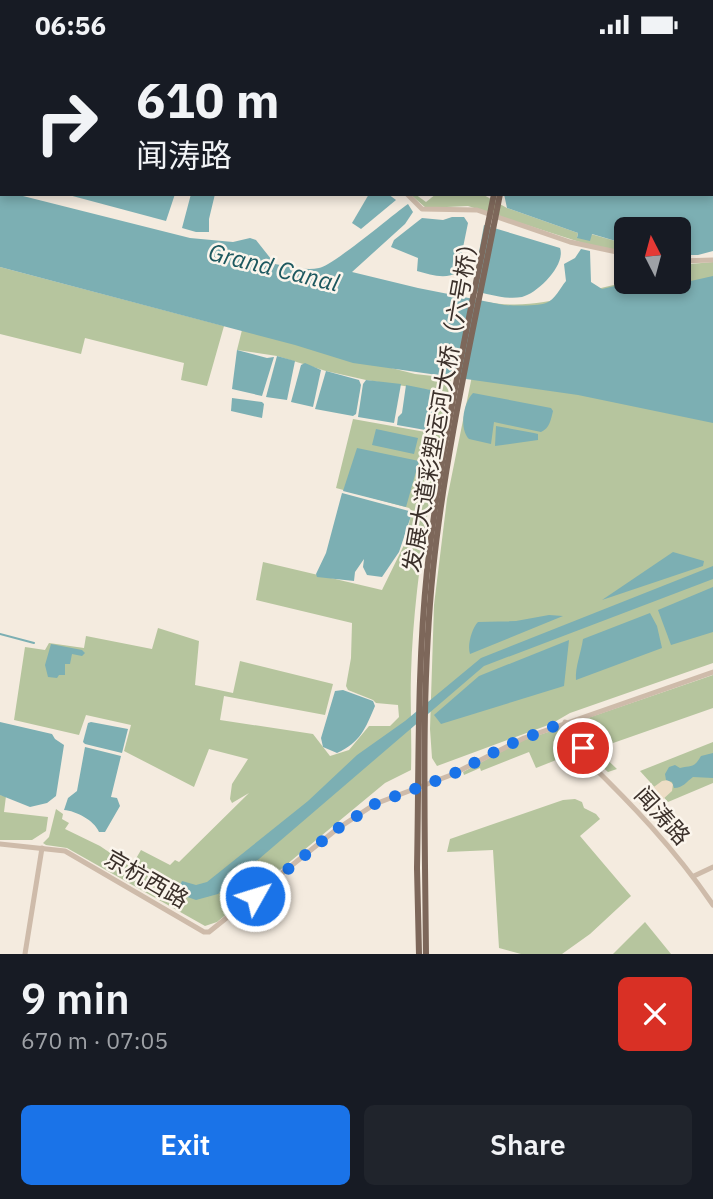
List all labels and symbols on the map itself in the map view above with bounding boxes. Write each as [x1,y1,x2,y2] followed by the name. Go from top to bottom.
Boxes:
[614,217,691,294] north arrow
[395,230,485,574] street label: 发展大道彩塑运河大桥（六号桥）
[205,235,343,299] water label: Grand Canal
[553,718,613,778] pin
[629,779,697,851] street label: 闻涛路
[100,842,194,914] street label: 京杭西路
[218,859,292,933] position arrow

